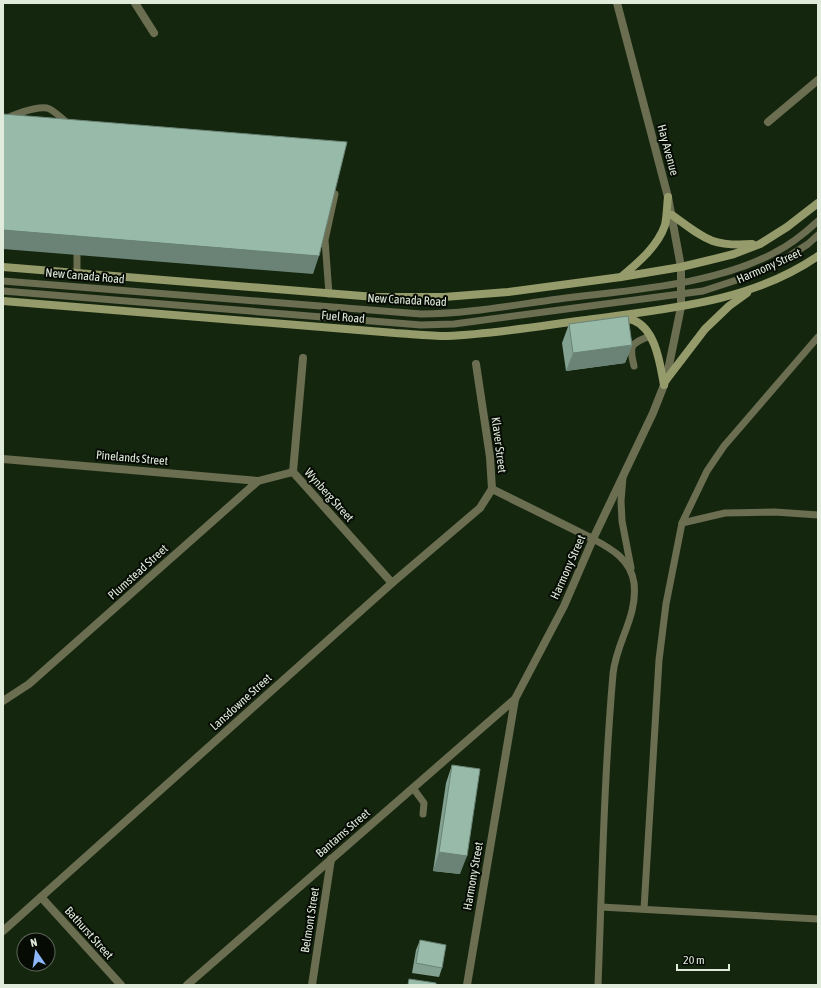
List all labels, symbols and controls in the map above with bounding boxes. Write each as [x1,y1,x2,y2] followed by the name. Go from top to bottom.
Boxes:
[654,123,682,177] street label: Hay Avenue
[735,245,804,286] street label: Harmony Street
[45,266,125,286] street label: New Canada Road
[367,291,447,309] street label: New Canada Road
[321,308,365,326] street label: Fuel Road
[489,416,509,474] street label: Klaver Street
[95,448,169,468] street label: Pinelands Street
[301,465,357,525] street label: Wynberg Street
[548,532,589,601] street label: Harmony Street
[105,541,171,603] street label: Plumstead Street
[207,670,275,733] street label: Lansdowne Street
[313,805,373,860] street label: Bantams Street
[460,840,486,911] street label: Harmony Street
[298,886,322,954] street label: Belmont Street
[62,904,116,962] street label: Bathurst Street
[16,932,56,972] north arrow
[29,936,38,949] text: N
[677,946,729,972] scale bar
[683,953,705,967] text: 20 m

